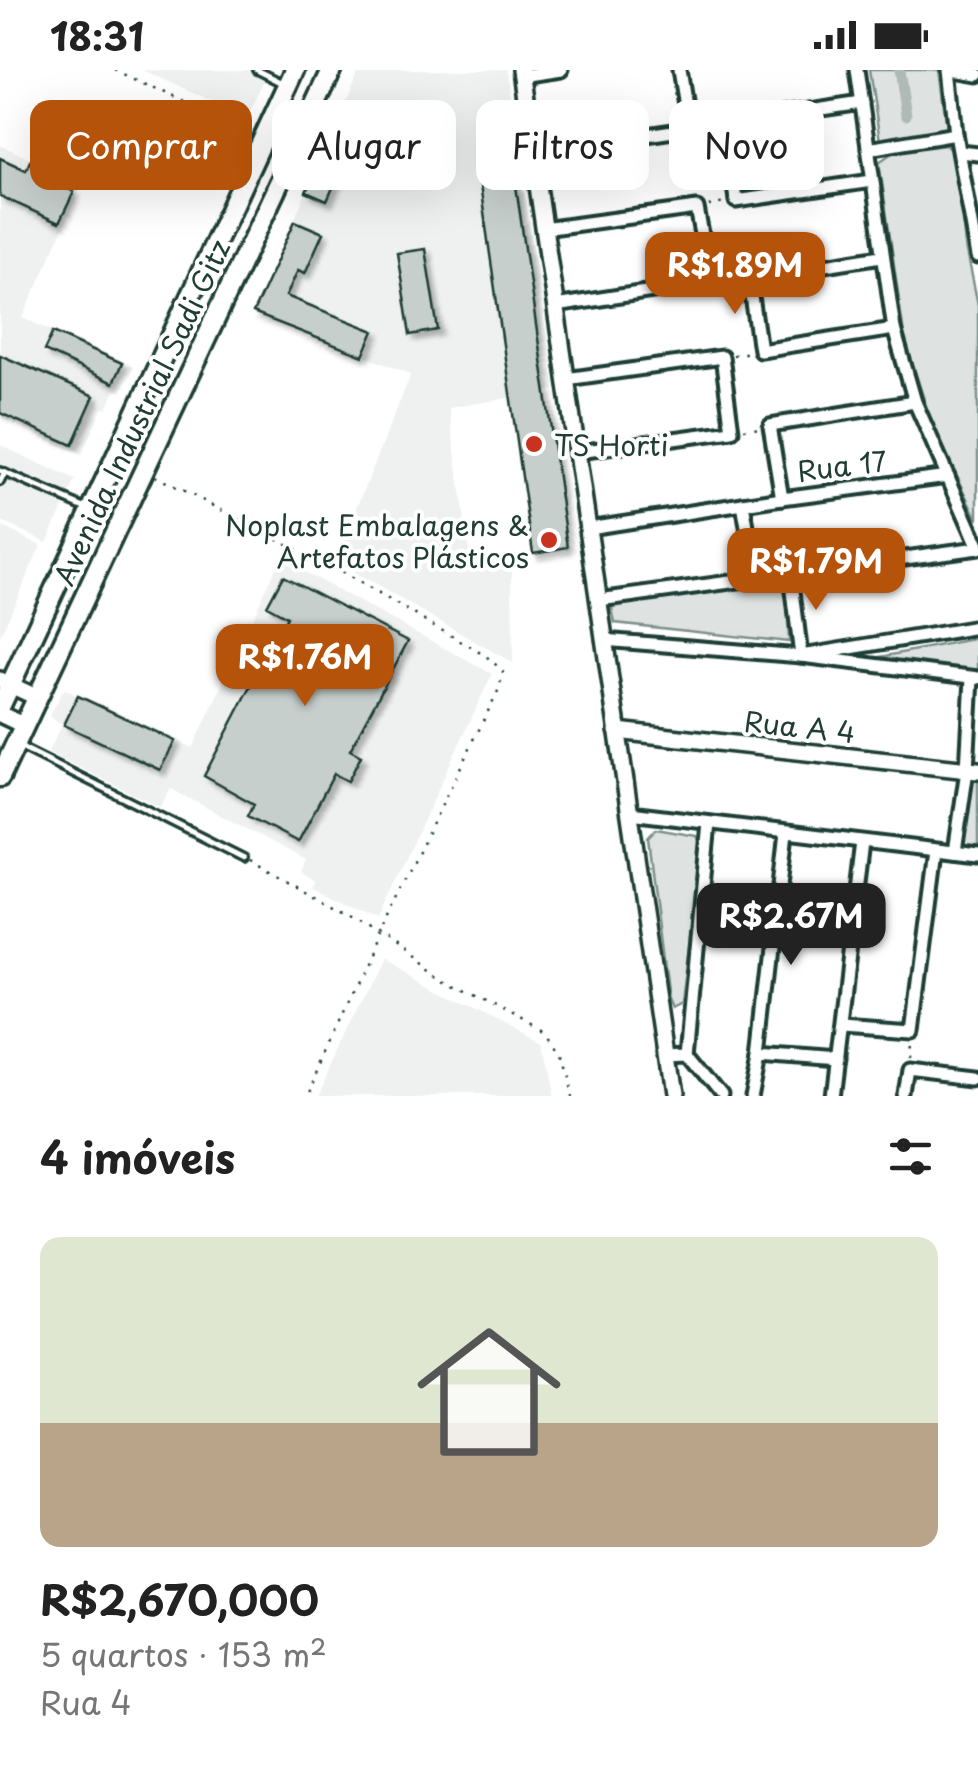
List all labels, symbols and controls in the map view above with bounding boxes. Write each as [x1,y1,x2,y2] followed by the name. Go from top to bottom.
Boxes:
[50,7,144,64] text: 18:31
[30,100,252,190] chip: Comprar
[272,100,456,190] chip: Alugar
[476,100,649,190] chip: Filtros
[669,100,824,190] chip: Novo
[42,232,240,592] street label: Avenida Industrial Sadi Gitz
[643,232,827,317] pin: R$1.89M
[667,240,803,288] text: R$1.89M
[554,423,669,466] place label: TS Horti
[523,433,545,455] marker: TS Horti
[795,438,889,492] street label: Rua 17
[225,503,529,578] place label: Noplast Embalagens & Artefatos Plásticos
[724,528,908,613] pin: R$1.79M
[538,529,560,551] marker: Noplast Embalagens & Artefatos Plásticos
[749,536,883,584] text: R$1.79M
[213,624,397,709] pin: R$1.76M
[238,632,372,680] text: R$1.76M
[742,699,858,753] street label: Rua A 4
[699,883,883,968] pin: R$2.67M
[719,891,863,939] text: R$2.67M
[40,1125,235,1188] text: 4 imóveis
[883,1129,938,1184] icon: filters
[399,1302,579,1482] icon: home
[40,1567,319,1630] text: R$2,670,000
[40,1630,327,1678] text: 5 quartos · 153 m²
[40,1678,132,1726] text: Rua 4

